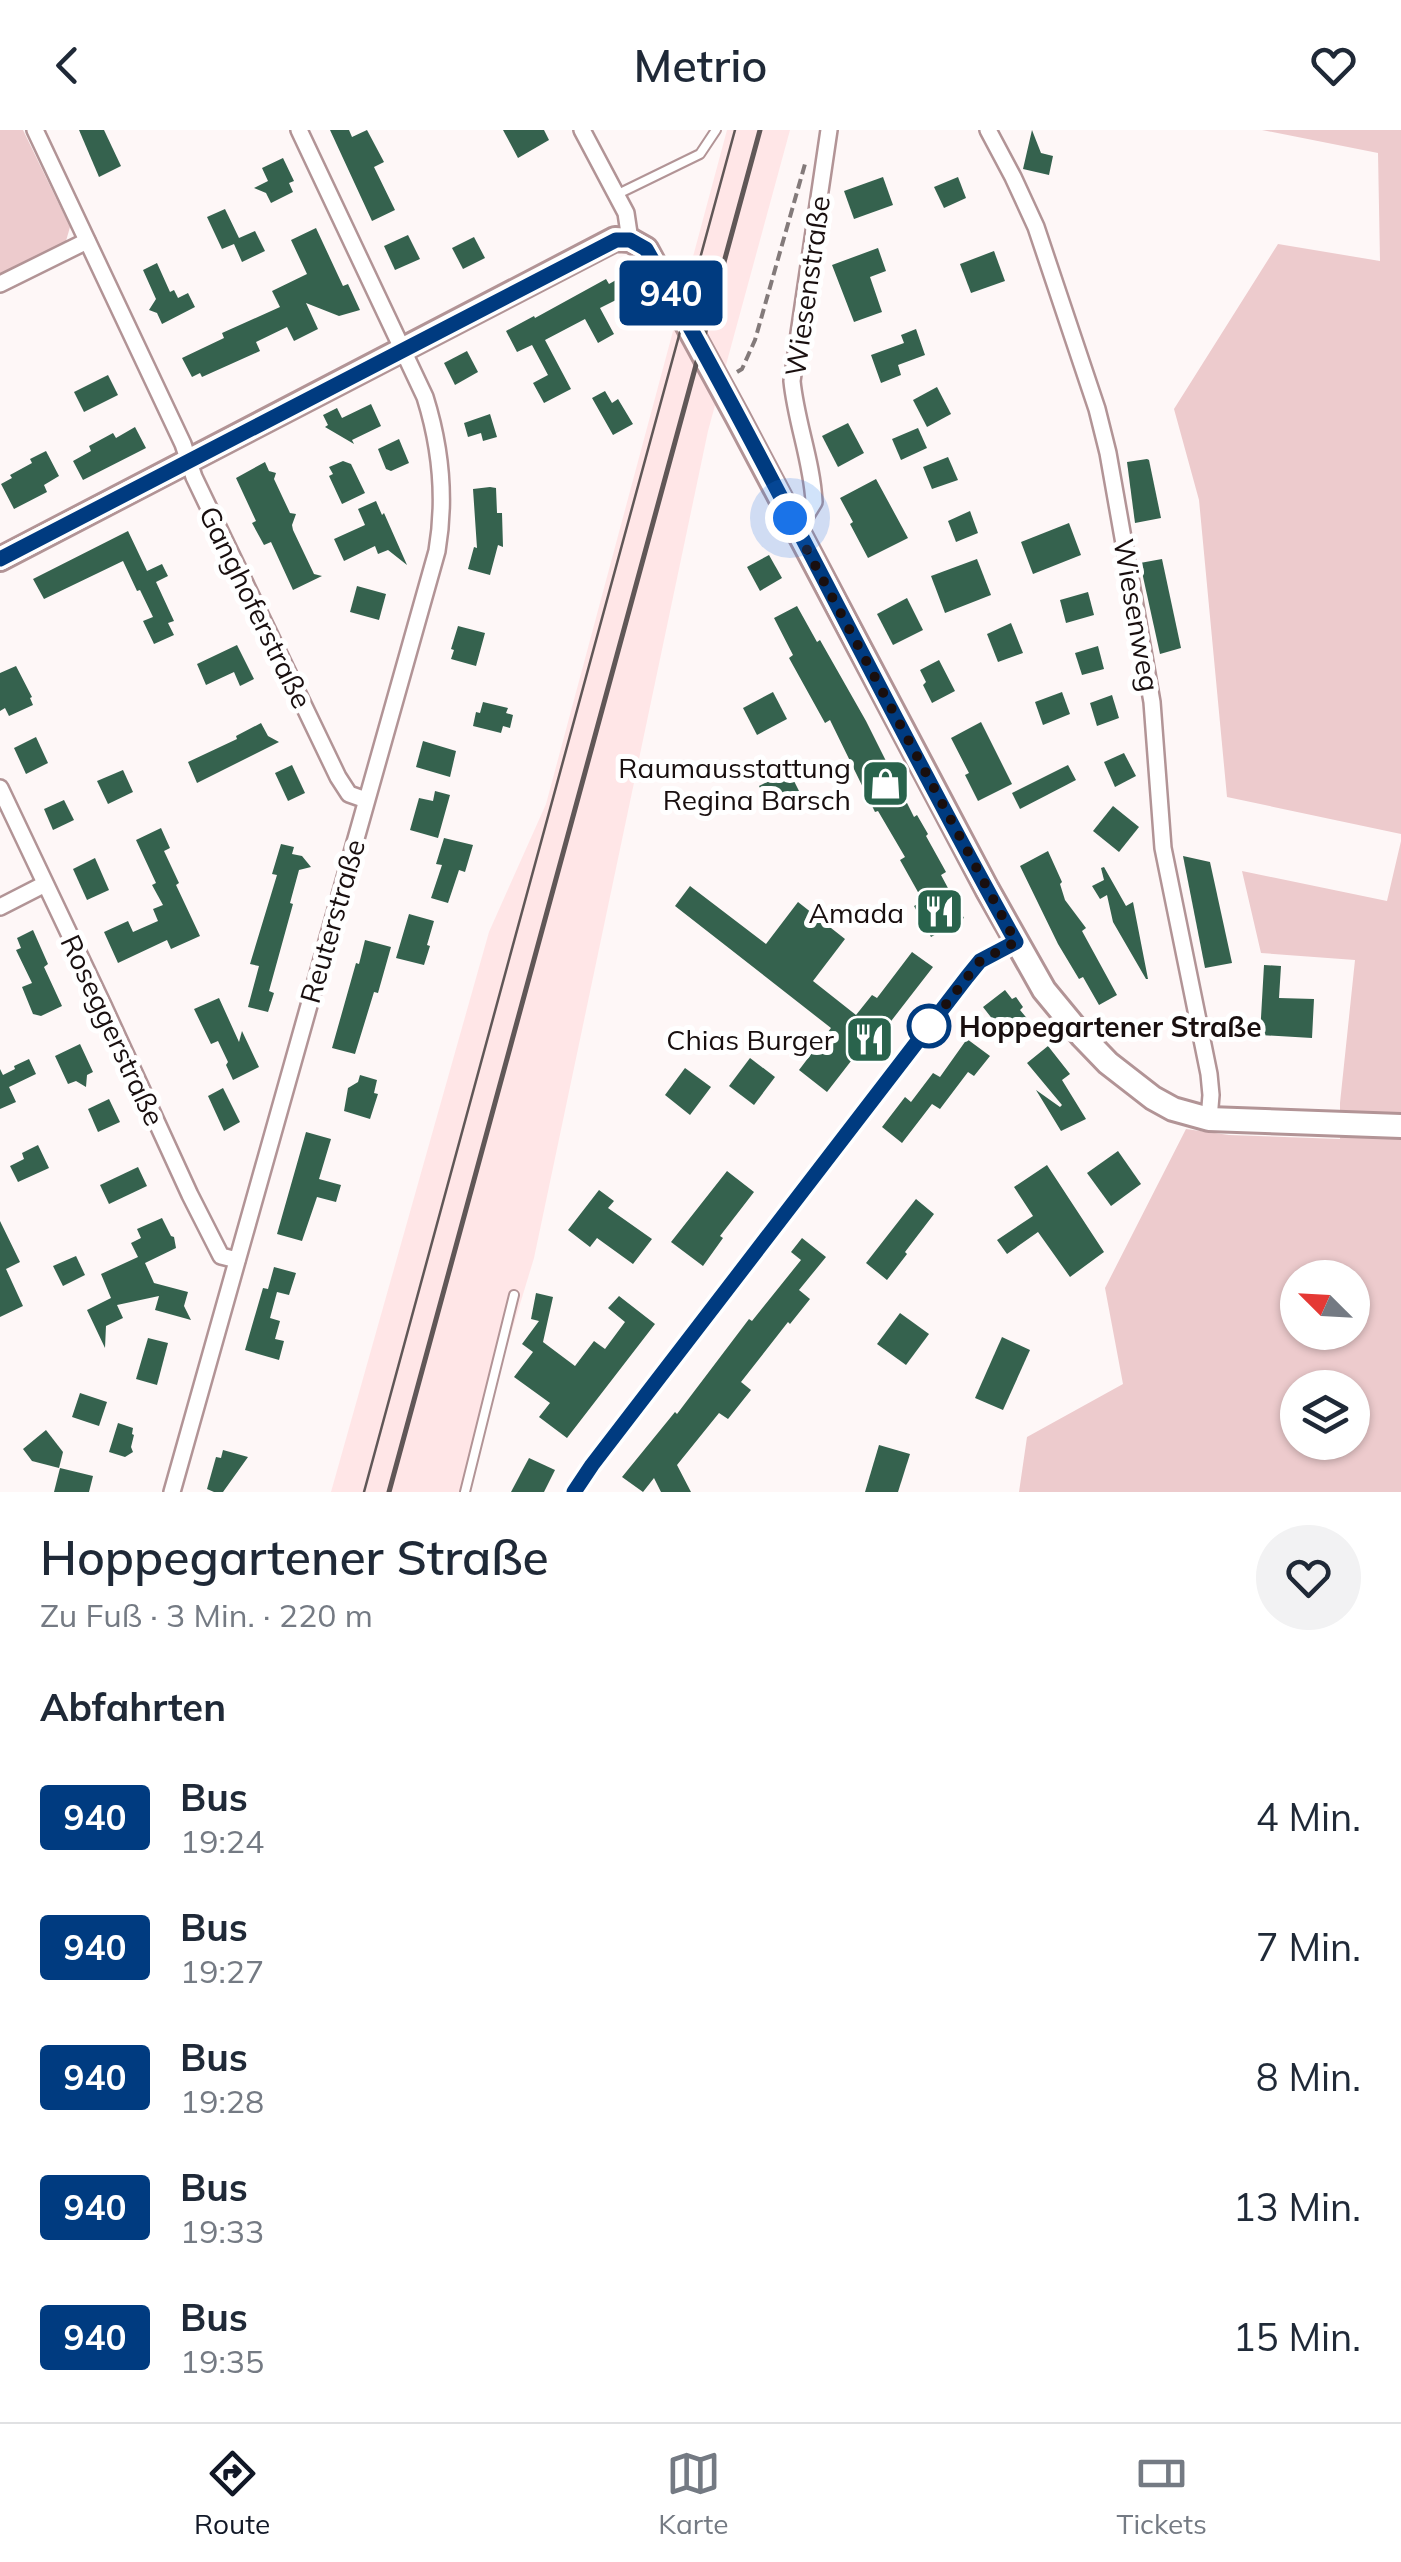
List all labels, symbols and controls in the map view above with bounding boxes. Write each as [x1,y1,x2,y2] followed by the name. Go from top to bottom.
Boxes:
[633,37,768,93] text: Metrio
[40,38,95,93] icon: back
[1306,38,1361,93] icon: heart
[777,193,837,379] street label: Wiesenstraße
[614,260,728,326] line badge: 940
[639,271,703,315] text: 940
[765,493,815,543] your location
[192,500,320,714] street label: Ganghoferstraße
[1106,536,1168,694] street label: Wiesenweg
[618,750,851,817] place label: Raumausstattung Regina Barsch
[860,757,912,809] shop icon: Raumausstattung Regina Barsch
[292,835,372,1007] street label: Reuterstraße
[913,886,965,938] restaurant icon: Amada
[808,895,904,930] place label: Amada
[53,929,173,1131] street label: Roseggerstraße
[908,1005,950,1047] marker: Hoppegartener Straße
[959,1009,1262,1044] place label: Hoppegartener Straße
[843,1013,895,1065] restaurant icon: Chias Burger
[666,1022,835,1057] place label: Chias Burger
[1280,1260,1370,1350] north arrow
[1280,1260,1370,1460] map controls
[1280,1370,1370,1460] button: layers
[1256,1525,1361,1630] button: heart
[40,1527,549,1587] text: Hoppegartener Straße
[40,1595,373,1635] text: Zu Fuß · 3 Min. · 220 m
[40,1683,226,1731] text: Abfahrten
[180,1773,248,1821] text: Bus
[1256,1793,1361,1841] text: 4 Min.
[63,1795,127,1839] text: 940
[180,1821,264,1861] text: 19:24
[180,1903,248,1951] text: Bus
[1256,1923,1361,1971] text: 7 Min.
[63,1925,127,1969] text: 940
[180,1951,264,1991] text: 19:27
[180,2033,248,2081] text: Bus
[1256,2053,1361,2101] text: 8 Min.
[63,2055,127,2099] text: 940
[180,2081,264,2121] text: 19:28
[180,2163,248,2211] text: Bus
[1233,2183,1361,2231] text: 13 Min.
[63,2185,127,2229] text: 940
[180,2211,264,2251] text: 19:33
[180,2293,248,2341] text: Bus
[1233,2313,1361,2361] text: 15 Min.
[63,2315,127,2359] text: 940
[180,2341,264,2381] text: 19:35
[194,2446,270,2541] tab: Route
[658,2446,729,2541] tab: Karte
[1117,2446,1207,2541] tab: Tickets

